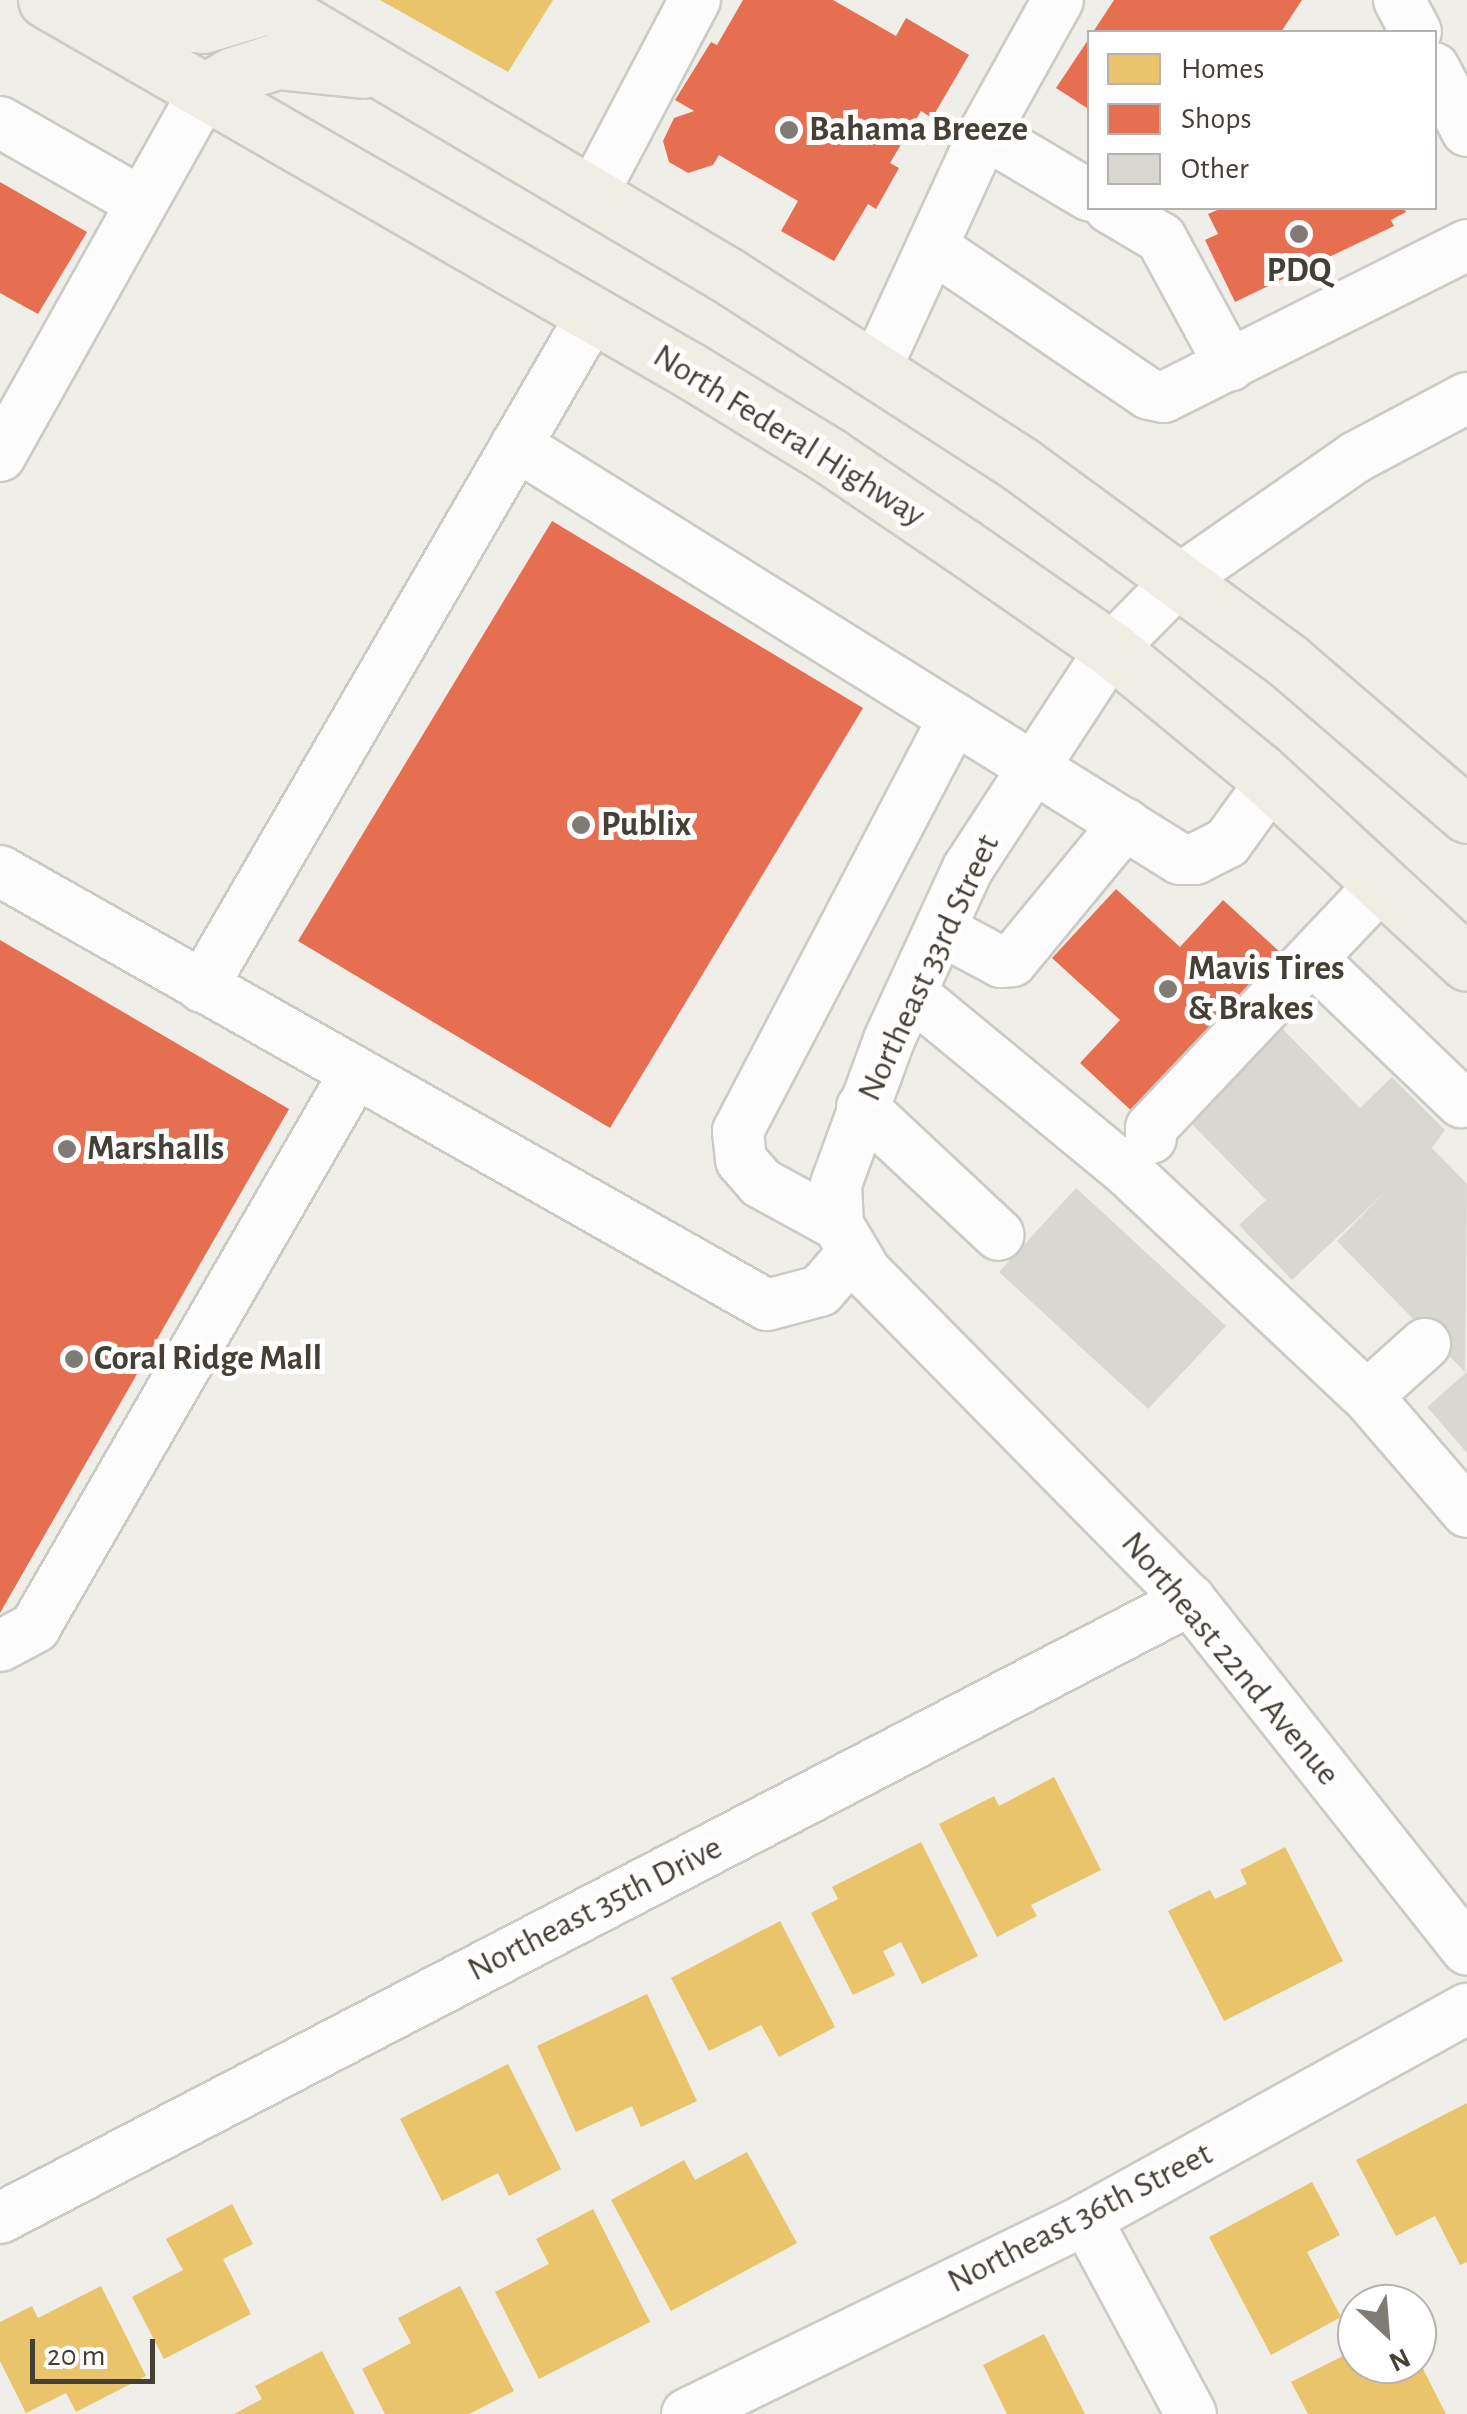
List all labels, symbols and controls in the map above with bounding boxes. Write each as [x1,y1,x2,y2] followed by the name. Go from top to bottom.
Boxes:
[1087,30,1437,210] legend
[1181,54,1264,84] text: Homes
[1181,104,1252,134] text: Shops
[809,109,1028,151] place label: Bahama Breeze
[778,119,800,141] marker: Bahama Breeze
[1181,154,1249,184] text: Other
[1288,223,1310,245] marker: PDQ
[1267,250,1331,292] place label: PDQ
[645,335,933,537] street label: North Federal Highway
[601,804,691,846] place label: Publix
[570,814,592,836] marker: Publix
[849,828,1009,1108] street label: Northeast 33rd Street
[1188,948,1344,1030] place label: Mavis Tires & Brakes
[1157,978,1179,1000] marker: Mavis Tires & Brakes
[87,1128,224,1170] place label: Marshalls
[56,1138,78,1160] marker: Marshalls
[94,1338,322,1380] place label: Coral Ridge Mall
[63,1348,85,1370] marker: Coral Ridge Mall
[1111,1523,1349,1795] street label: Northeast 22nd Avenue
[461,1827,729,1991] street label: Northeast 35th Drive
[941,2133,1219,2303] street label: Northeast 36th Street
[1337,2284,1437,2384] north arrow
[35,2319,160,2381] scale bar
[47,2341,105,2371] text: 20 m
[1384,2342,1414,2376] text: N

